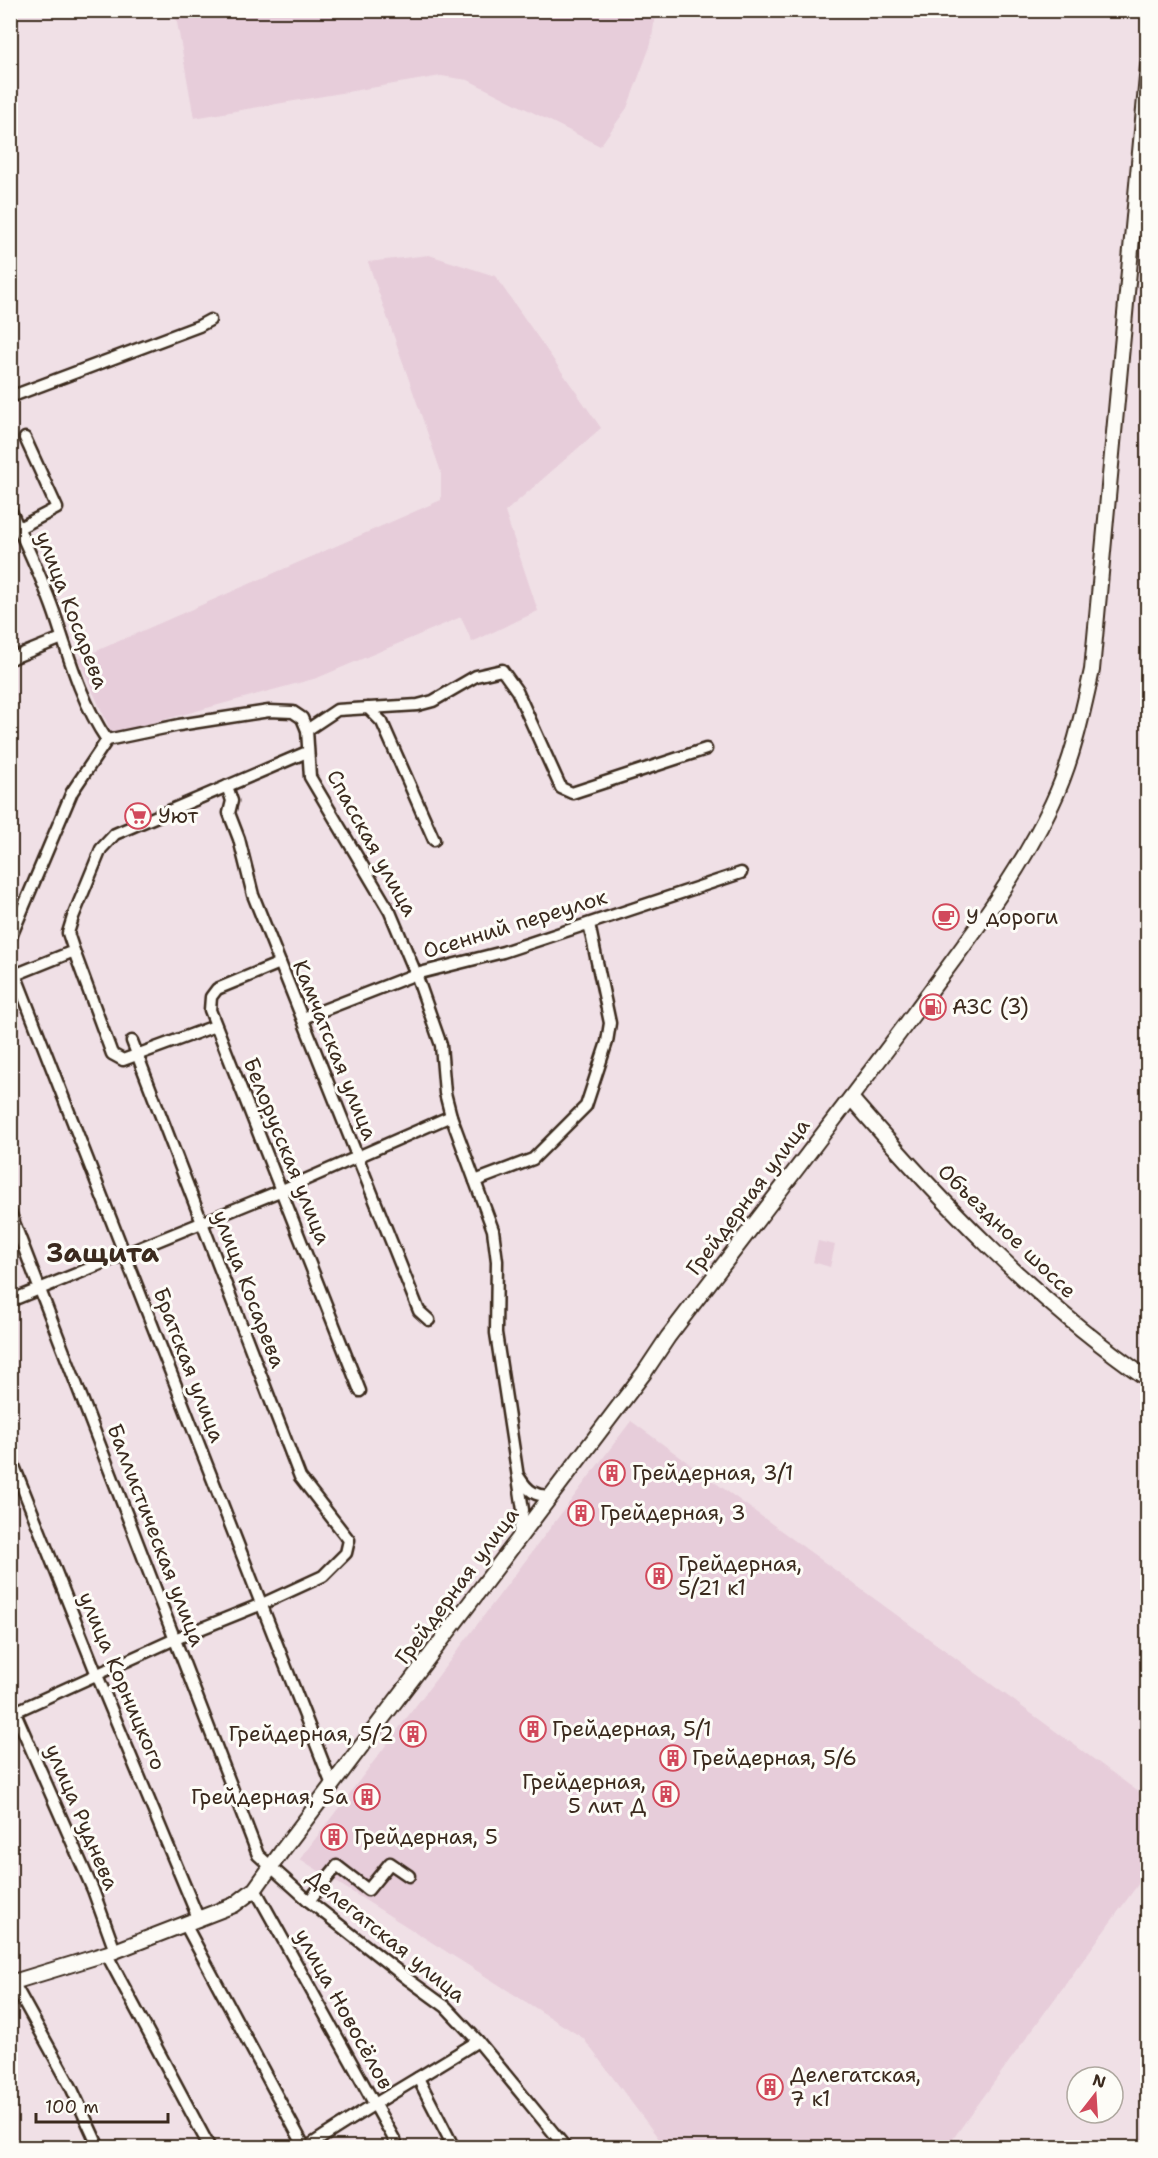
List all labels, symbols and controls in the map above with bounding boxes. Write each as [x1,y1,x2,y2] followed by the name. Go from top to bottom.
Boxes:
[29,527,115,693] street label: улица Косарева
[320,765,424,921] street label: Спасская улица
[123,801,153,831] supermarket icon: Уют
[158,802,199,830] place label: Уют
[420,883,610,965] street label: Осенний переулок
[931,902,961,932] cafe icon: У дороги
[966,903,1059,931] place label: У дороги
[286,956,384,1144] street label: Камчатская улица
[918,992,948,1022] fuel station icon: АЗС (3)
[952,993,1029,1021] place label: АЗС (3)
[237,1053,337,1249] street label: Белорусская улица
[680,1113,816,1281] street label: Грейдерная улица
[932,1158,1082,1304] street label: Объездное шоссе
[206,1206,292,1372] street label: улица Косарева
[47,1234,160,1271] district label: Защита
[147,1284,231,1446] street label: Братская улица
[101,1420,211,1650] street label: Баллистическая улица
[597,1458,627,1488] building icon: Грейдерная, 3/1
[632,1459,794,1487] place label: Грейдерная, 3/1
[566,1498,596,1528] building icon: Грейдерная, 3
[600,1499,746,1527] place label: Грейдерная, 3
[389,1502,525,1670] street label: Грейдерная улица
[678,1550,802,1602] place label: Грейдерная, 5/21 к1
[644,1561,674,1591] building icon: Грейдерная, 5/21 к1
[72,1588,172,1774] street label: улица Корницкого
[518,1714,548,1744] building icon: Грейдерная, 5/1
[552,1715,712,1743] place label: Грейдерная, 5/1
[398,1719,428,1749] building icon: Грейдерная, 5/2
[229,1720,394,1748] place label: Грейдерная, 5/2
[39,1740,125,1894] street label: улица Руднева
[658,1743,688,1773] building icon: Грейдерная, 5/6
[692,1744,857,1772] place label: Грейдерная, 5/6
[522,1768,646,1820] place label: Грейдерная, 5 лит Д
[651,1779,681,1809] building icon: Грейдерная, 5 лит Д
[352,1782,382,1812] building icon: Грейдерная, 5а
[191,1783,348,1811] place label: Грейдерная, 5а
[319,1822,349,1852] building icon: Грейдерная, 5
[354,1823,498,1851] place label: Грейдерная, 5
[301,1863,471,2009] street label: Делегатская улица
[288,1924,400,2094] street label: улица Новосёлов
[790,2061,921,2113] place label: Делегатская, 7 к1
[1065,2065,1125,2125] north arrow
[1090,2069,1108,2093] text: N
[755,2072,785,2102] building icon: Делегатская, 7 к1
[36,2086,168,2124] scale bar
[45,2095,99,2119] text: 100 m

